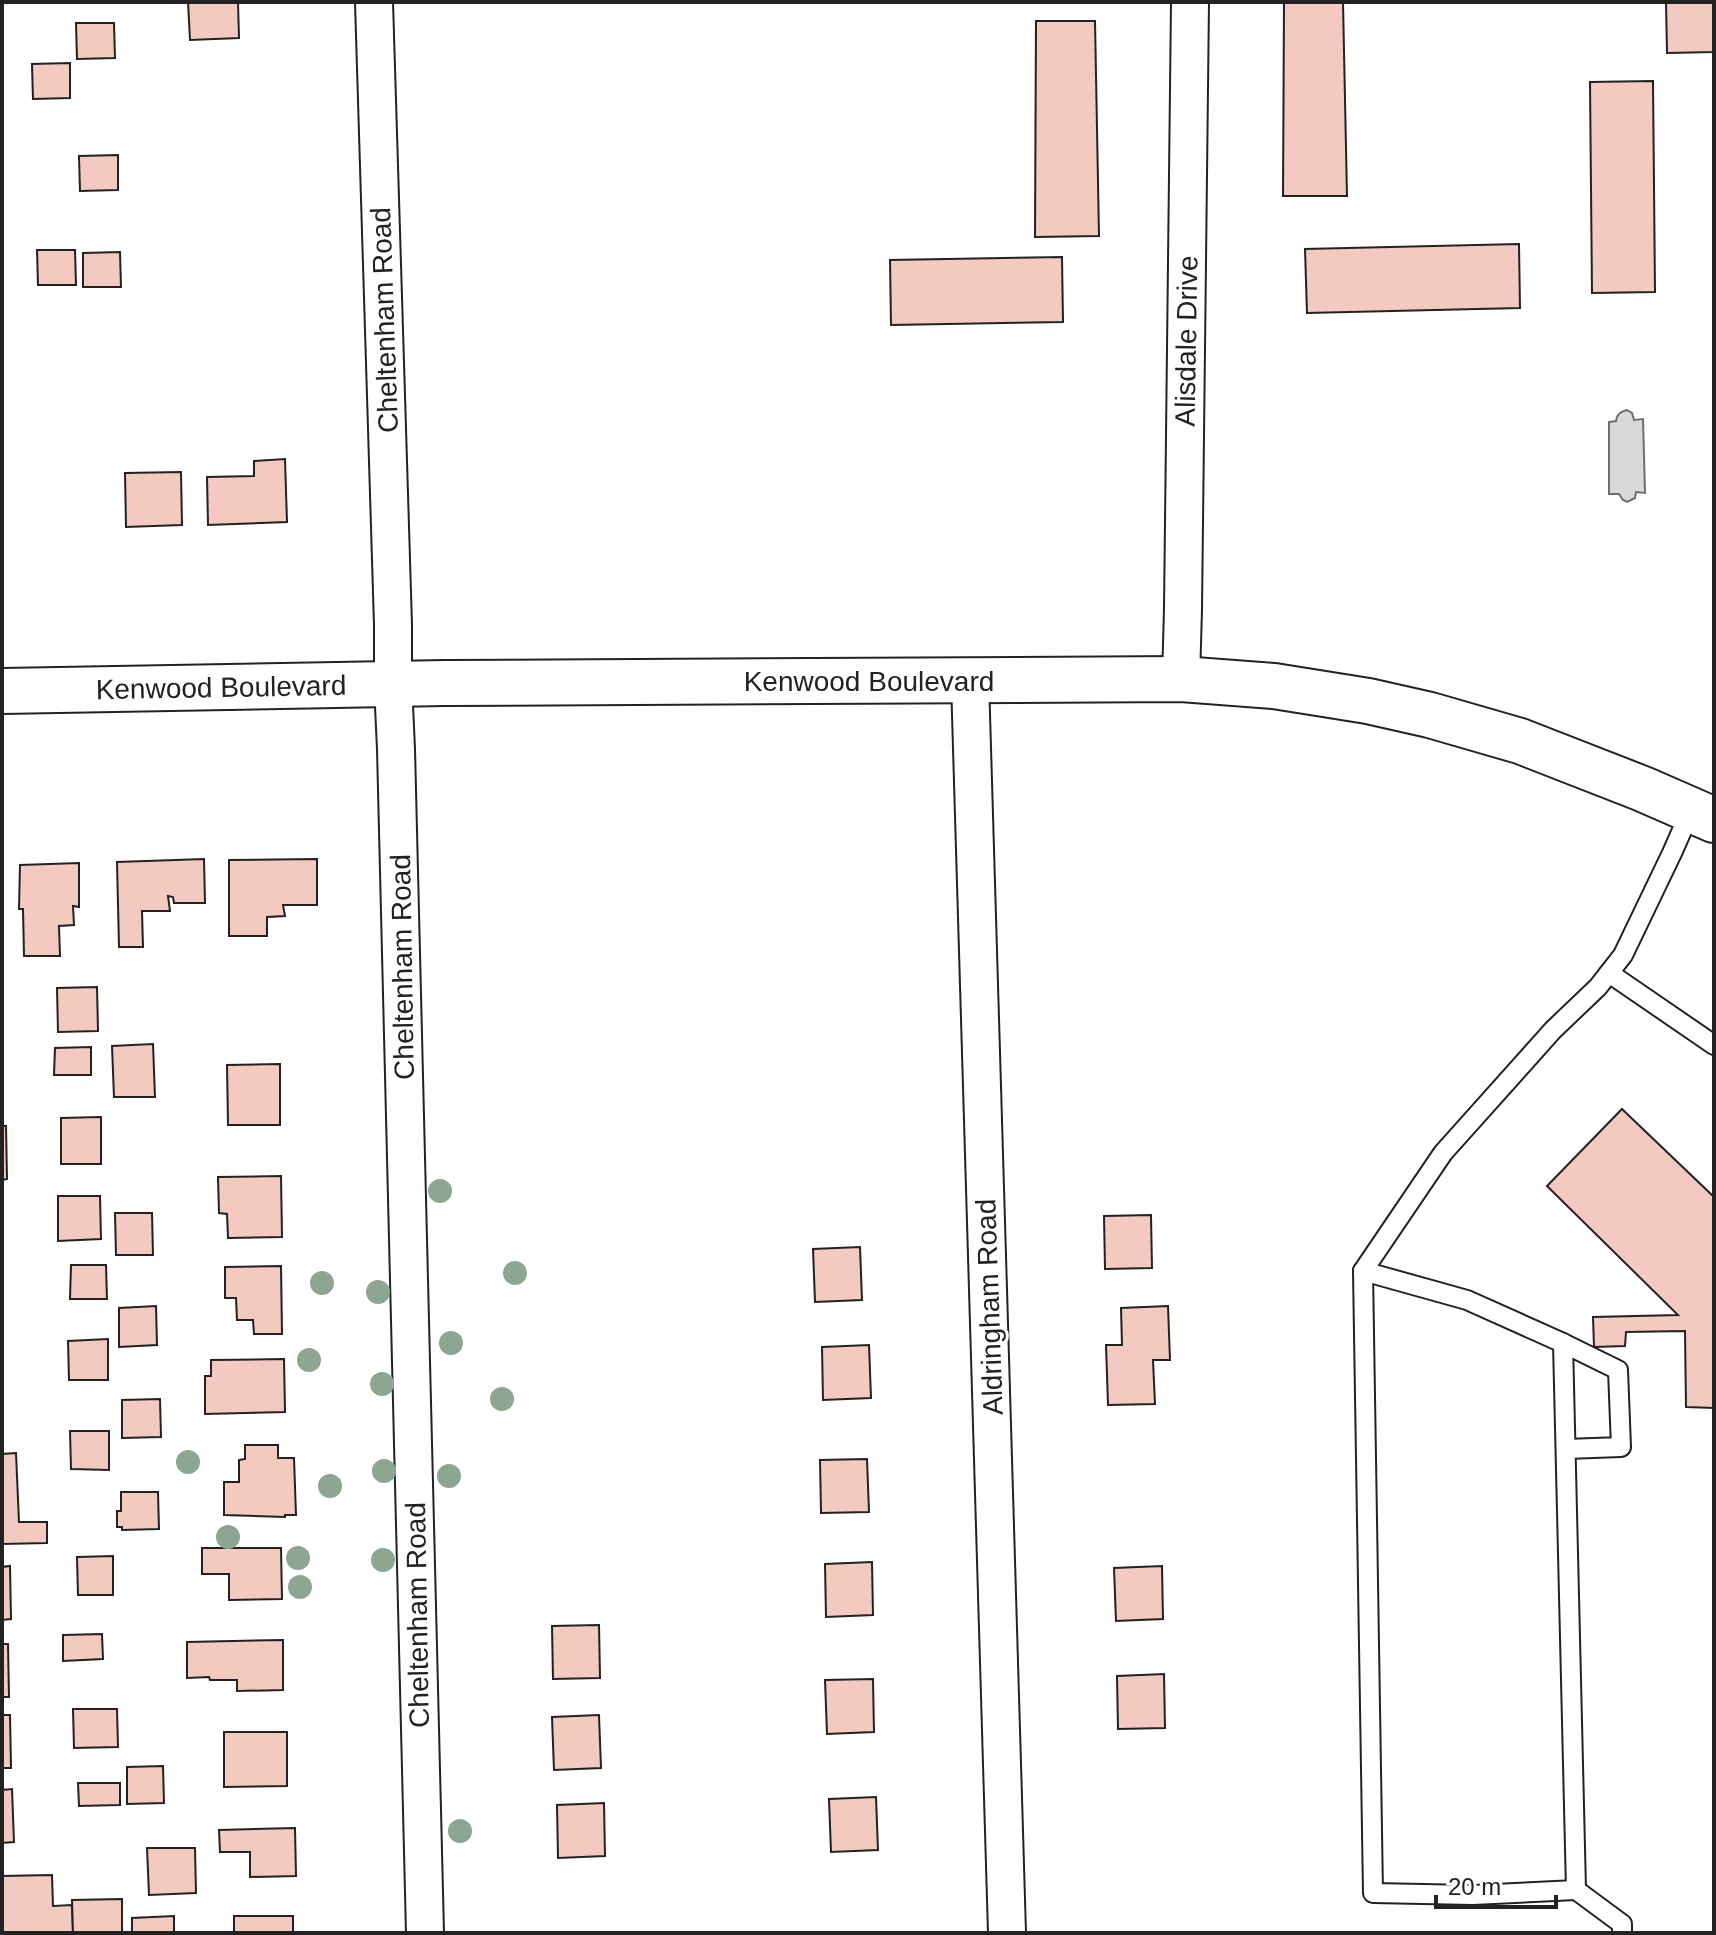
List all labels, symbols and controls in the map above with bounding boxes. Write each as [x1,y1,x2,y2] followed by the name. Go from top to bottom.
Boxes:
[365,207,404,433] street label: Cheltenham Road
[1170,255,1203,427] street label: Alisdale Drive
[744,666,994,697] street label: Kenwood Boulevard
[95,670,347,705] street label: Kenwood Boulevard
[385,854,420,1080] street label: Cheltenham Road
[970,1198,1009,1416] street label: Aldringham Road
[400,1502,435,1728] street label: Cheltenham Road
[1436,1859,1556,1909] scale bar
[1448,1873,1501,1900] text: 20 m

